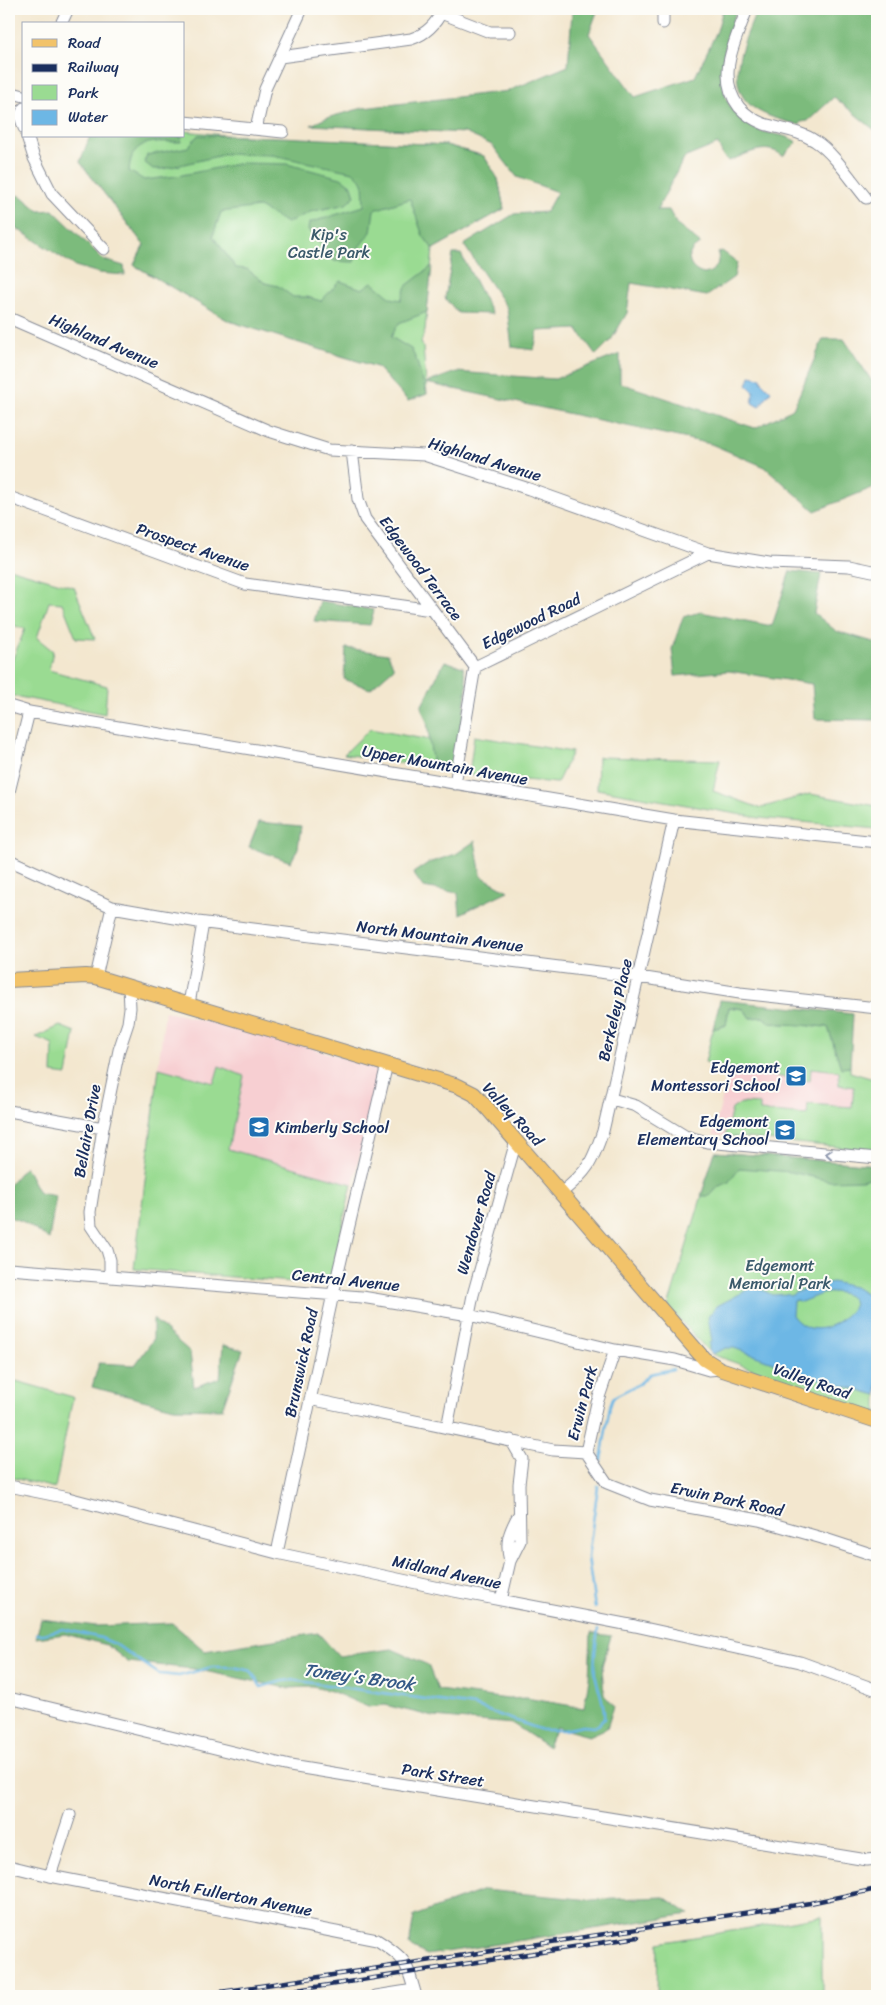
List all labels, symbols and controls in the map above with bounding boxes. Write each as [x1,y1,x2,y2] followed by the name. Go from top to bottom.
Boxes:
[22,22,185,138] legend
[68,30,101,56] text: Road
[68,54,119,80] text: Railway
[68,80,99,106] text: Park
[68,104,108,130] text: Water
[288,220,371,267] park label: Kip's Castle Park
[44,305,164,377] street label: Highland Avenue
[425,428,545,490] street label: Highland Avenue
[372,509,471,627] street label: Edgewood Terrace
[132,514,254,580] street label: Prospect Avenue
[476,584,587,658] street label: Edgewood Road
[360,736,530,794] street label: Upper Mountain Avenue
[355,911,525,961] street label: North Mountain Avenue
[589,956,641,1064] street label: Berkeley Place
[651,1053,780,1100] place label: Edgemont Montessori School
[784,1064,808,1088] school or university icon: Edgemont Montessori School
[475,1075,552,1154] street label: Valley Road
[65,1082,110,1180] street label: Bellaire Drive
[637,1107,769,1154] place label: Edgemont Elementary School
[275,1113,389,1142] place label: Kimberly School
[247,1115,271,1139] school or university icon: Kimberly School
[773,1118,797,1142] school or university icon: Edgemont Elementary School
[824,1148,832,1159] one-way arrow
[447,1167,505,1278] street label: Wendover Road
[729,1251,832,1298] park label: Edgemont Memorial Park
[291,1260,401,1300] street label: Central Avenue
[275,1304,327,1420] street label: Brunswick Road
[769,1354,856,1408] street label: Valley Road
[558,1362,606,1444] street label: Erwin Park
[668,1473,788,1525] street label: Erwin Park Road
[390,1546,504,1598] street label: Midland Avenue
[302,1653,419,1701] water label: Toney's Brook
[400,1754,486,1796] street label: Park Street
[147,1865,315,1925] street label: North Fullerton Avenue

